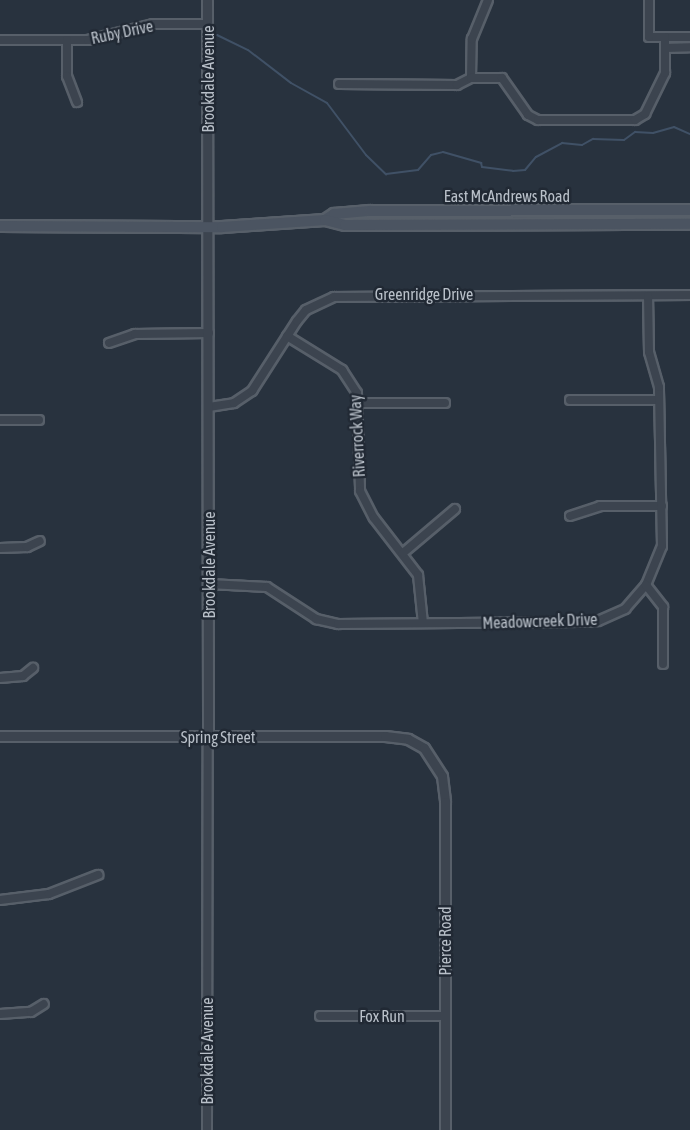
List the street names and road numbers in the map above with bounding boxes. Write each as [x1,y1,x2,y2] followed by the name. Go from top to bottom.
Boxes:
[89,16,155,48] street label: Ruby Drive
[198,26,218,132] street label: Brookdale Avenue
[444,186,570,206] street label: East McAndrews Road
[375,284,473,304] street label: Greenridge Drive
[345,394,369,478] street label: Riverrock Way
[199,512,219,618] street label: Brookdale Avenue
[482,609,598,633] street label: Meadowcreek Drive
[181,727,255,747] street label: Spring Street
[435,906,455,976] street label: Pierce Road
[197,998,217,1104] street label: Brookdale Avenue
[359,1006,405,1026] street label: Fox Run

